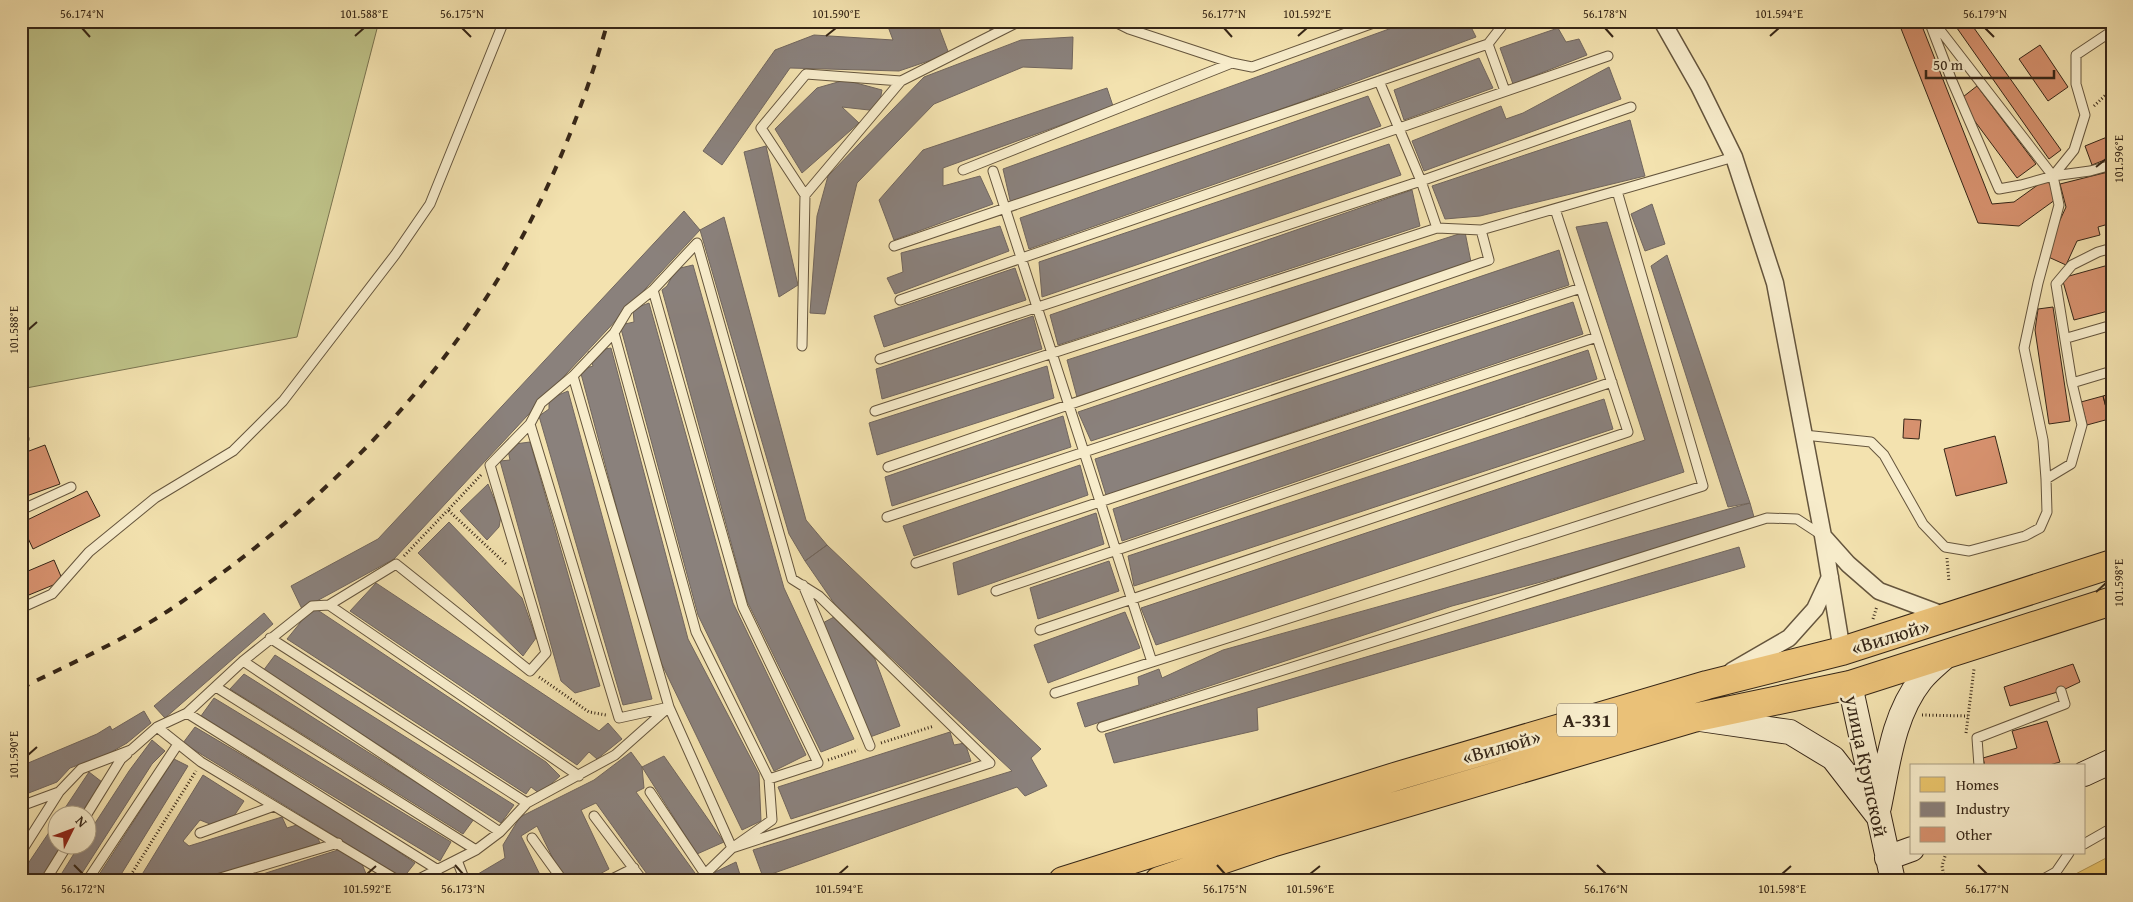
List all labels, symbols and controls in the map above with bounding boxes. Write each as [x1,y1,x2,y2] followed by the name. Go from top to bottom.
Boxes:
[60,5,104,22] text: 56.174°N
[340,5,388,22] text: 101.588°E
[440,5,484,22] text: 56.175°N
[812,5,860,22] text: 101.590°E
[1202,5,1246,22] text: 56.177°N
[1283,5,1331,22] text: 101.592°E
[1583,5,1627,22] text: 56.178°N
[1755,5,1803,22] text: 101.594°E
[1963,5,2007,22] text: 56.179°N
[1926,48,2053,80] scale bar
[1933,54,1964,75] text: 50 m
[2110,135,2127,183] text: 101.596°E
[5,306,22,354] text: 101.588°E
[2110,559,2127,607] text: 101.598°E
[1847,610,1933,662] street label: «Вилюй»
[1838,691,1896,840] street label: улица Крупской
[1557,704,1617,736] road number: А-331
[1458,721,1544,771] street label: «Вилюй»
[5,731,22,779] text: 101.590°E
[1910,764,2086,854] legend
[1956,774,1999,795] text: Homes
[1956,798,2011,819] text: Industry
[48,804,98,854] north arrow
[71,811,93,832] text: N
[1956,824,1992,845] text: Other
[61,880,105,897] text: 56.172°N
[343,880,391,897] text: 101.592°E
[441,880,485,897] text: 56.173°N
[815,880,863,897] text: 101.594°E
[1203,880,1247,897] text: 56.175°N
[1286,880,1334,897] text: 101.596°E
[1584,880,1628,897] text: 56.176°N
[1758,880,1806,897] text: 101.598°E
[1965,880,2009,897] text: 56.177°N

